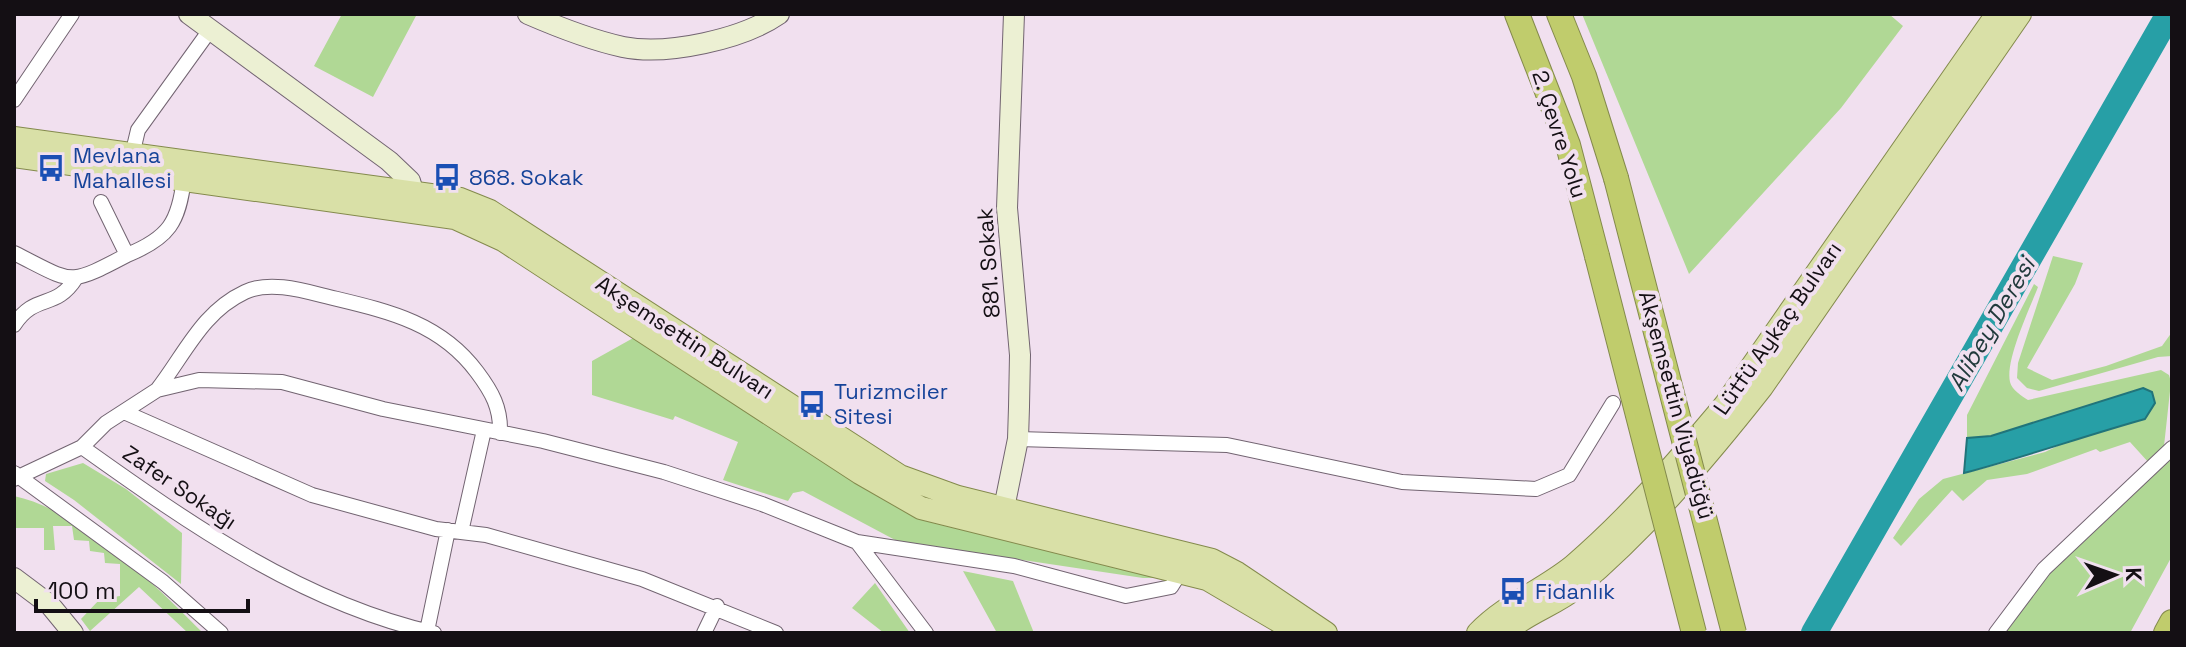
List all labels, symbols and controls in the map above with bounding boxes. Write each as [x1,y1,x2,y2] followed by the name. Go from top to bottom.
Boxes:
[1526,67,1594,201] street label: 2. Çevre Yolu
[73,141,172,194] place label: Mevlana Mahallesi
[36,153,66,183] bus stop icon: Mevlana Mahallesi
[432,162,462,192] bus stop icon: 868. Sokak
[469,163,584,191] place label: 868. Sokak
[970,207,1006,319] street label: 881. Sokak
[1707,236,1847,420] street label: Lütfü Aykaç Bulvarı
[1940,249,2043,396] water label: Alibey Deresi
[591,269,779,405] street label: Akşemsettin Bulvarı
[1633,288,1721,522] street label: Akşemsettin Viyadüğü
[834,377,948,430] place label: Turizmciler Sitesi
[797,389,827,419] bus stop icon: Turizmciler Sitesi
[118,439,242,535] street label: Zafer Sokağı
[2074,535,2154,615] north arrow
[36,563,248,613] scale bar
[2120,567,2148,582] text: K
[48,575,116,606] text: 100 m
[1498,576,1528,606] bus stop icon: Fidanlık
[1535,577,1615,605] place label: Fidanlık

